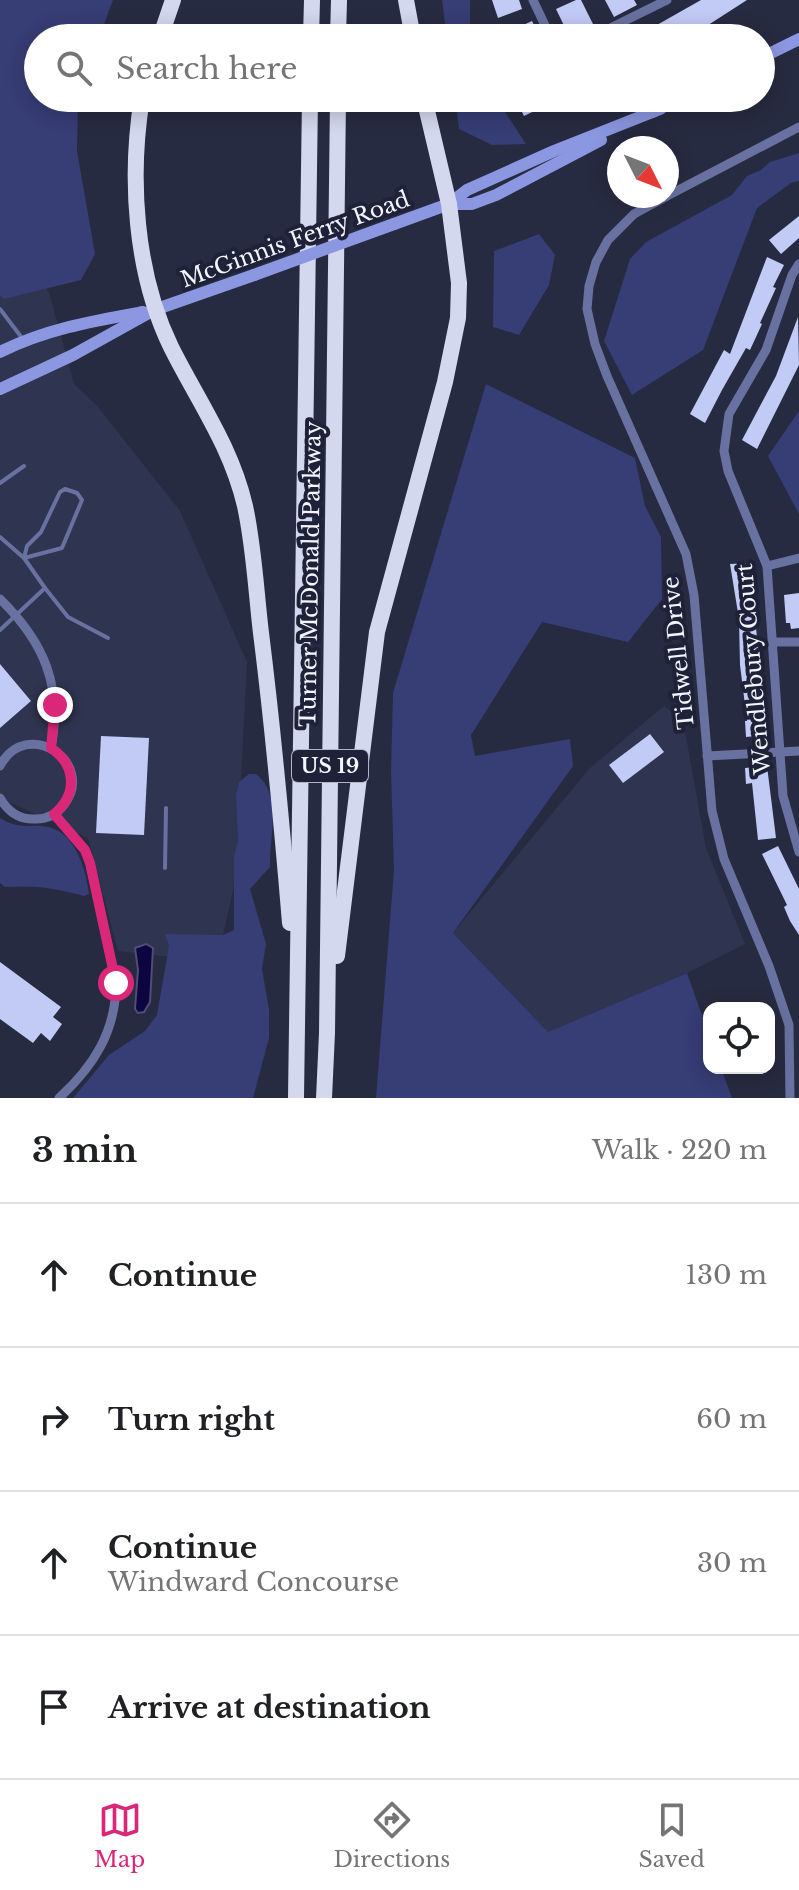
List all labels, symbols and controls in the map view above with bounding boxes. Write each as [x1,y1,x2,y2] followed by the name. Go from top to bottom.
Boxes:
[24,24,775,112] search box
[52,46,96,90] icon: search
[116,50,297,87] text: Search here
[607,136,679,208] north arrow
[177,185,413,293] street label: McGinnis Ferry Road
[294,421,327,727] street label: Turner McDonald Parkway
[731,562,776,776] street label: Wendlebury Court
[657,575,700,731] street label: Tidwell Drive
[37,687,73,723] route end
[292,750,368,782] road number: US 19
[98,965,134,1001] route start
[703,1002,775,1074] map controls
[703,1002,775,1074] button: locate
[32,1129,137,1171] text: 3 min
[592,1134,767,1166] text: Walk · 220 m
[32,1253,76,1297] icon: ahead
[108,1257,257,1294] text: Continue
[685,1259,767,1291] text: 130 m
[32,1397,76,1441] icon: right
[108,1401,275,1438] text: Turn right
[696,1403,767,1435] text: 60 m
[108,1529,257,1566] text: Continue
[32,1541,76,1585] icon: ahead
[697,1547,767,1579] text: 30 m
[108,1566,399,1598] text: Windward Concourse
[32,1685,76,1729] icon: arrive
[108,1689,431,1726] text: Arrive at destination
[94,1798,145,1873] tab: Map
[333,1798,450,1873] tab: Directions
[639,1798,705,1873] tab: Saved

